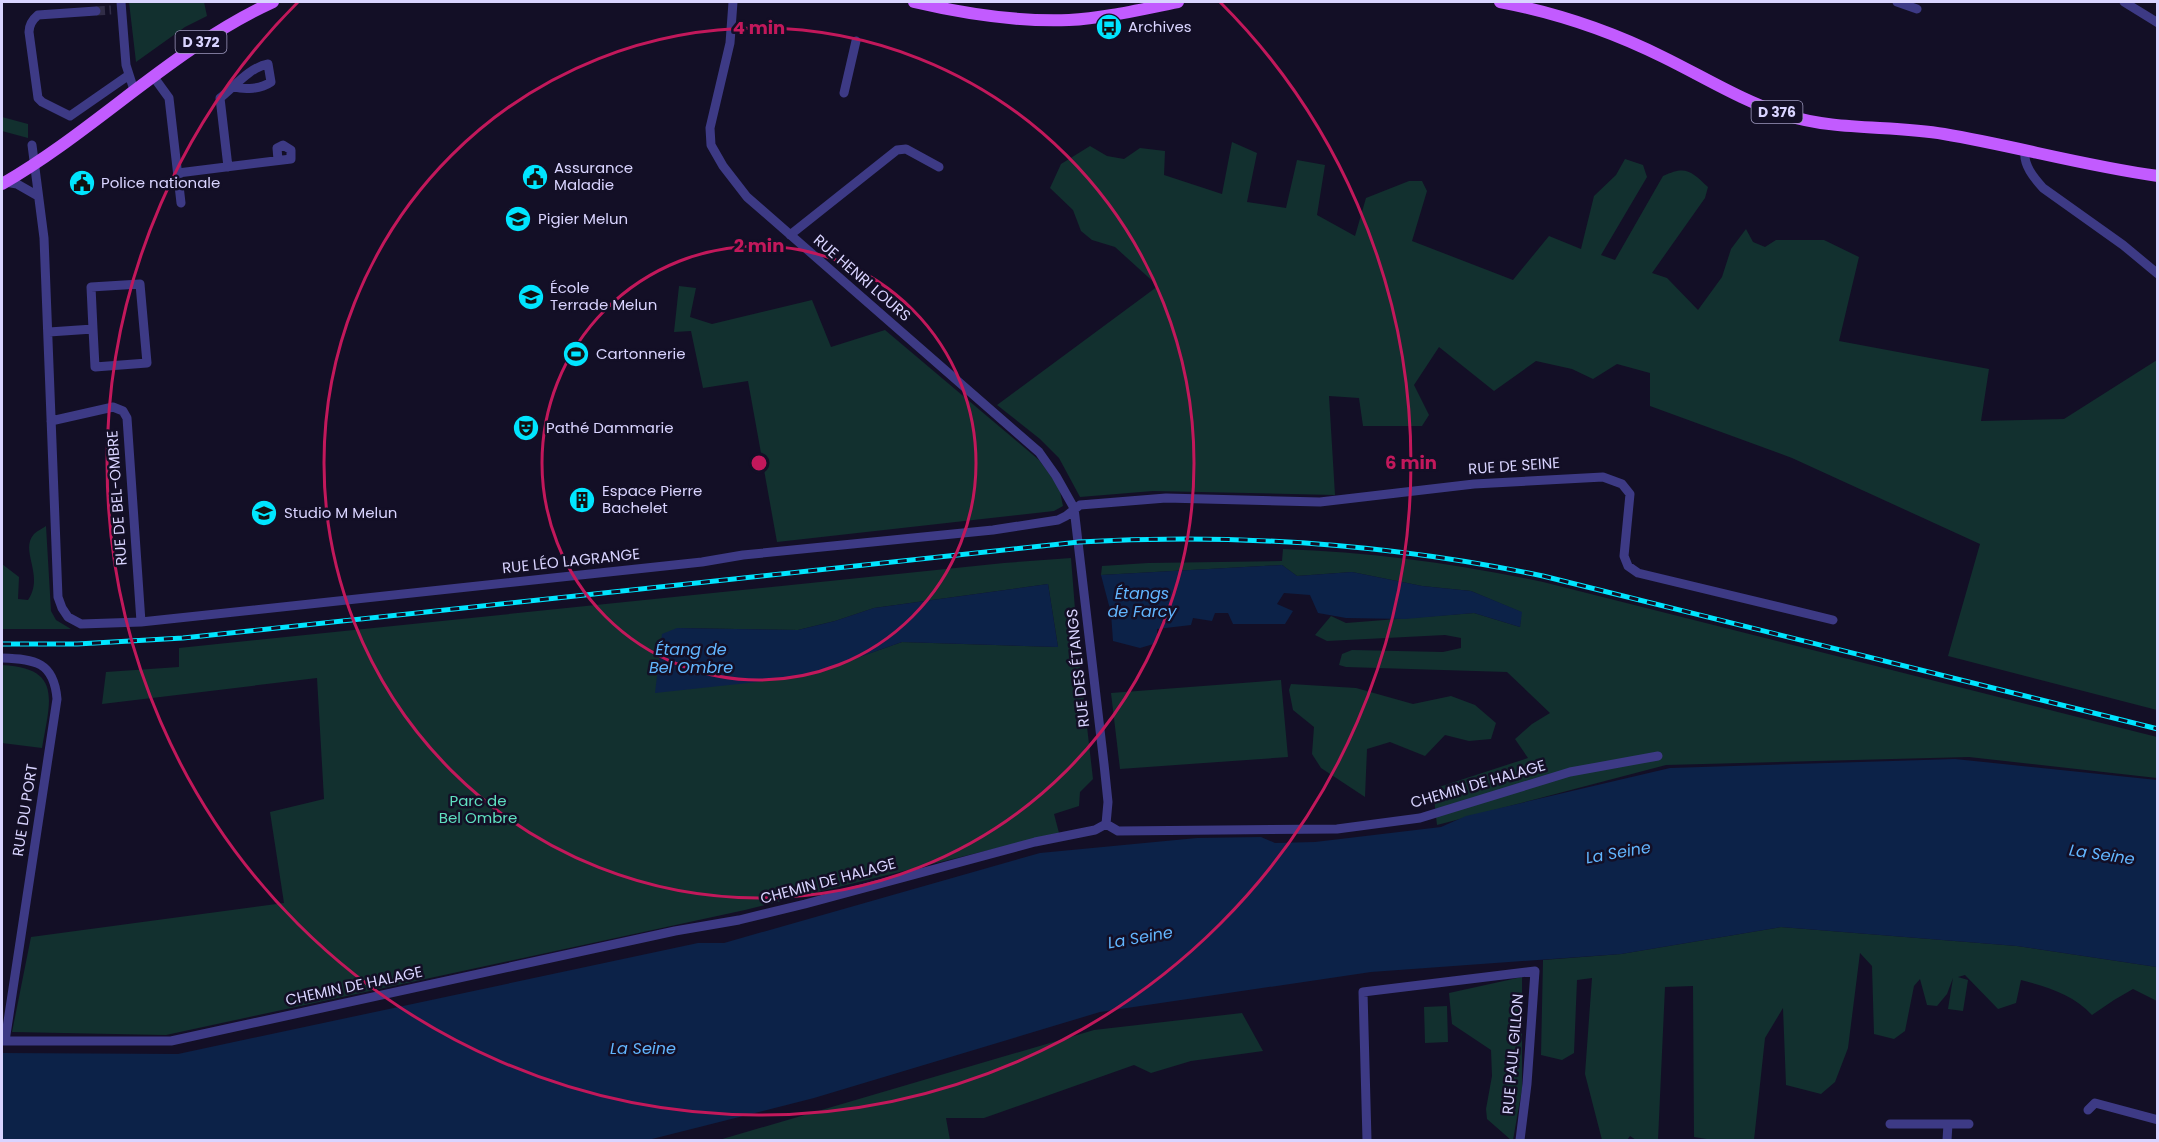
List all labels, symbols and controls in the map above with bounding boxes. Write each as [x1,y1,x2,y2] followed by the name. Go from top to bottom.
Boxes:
[1094,12,1124,42] bus stop icon: Archives
[733,15,785,40] text: 4 min
[1128,16,1192,37] place label: Archives
[176,31,226,53] road number: D 372
[1752,101,1802,123] road number: D 376
[554,157,633,195] place label: Assurance Maladie
[520,162,550,192] public building icon: Assurance Maladie
[67,168,97,198] public building icon: Police nationale
[101,172,220,193] place label: Police nationale
[503,204,533,234] school or university icon: Pigier Melun
[538,208,628,229] place label: Pigier Melun
[809,229,916,326] street label: RUE HENRI LOURS
[734,233,784,258] text: 2 min
[550,277,657,315] place label: École Terrade Melun
[516,282,546,312] school or university icon: École Terrade Melun
[561,339,591,369] sports icon: Cartonnerie
[596,343,685,364] place label: Cartonnerie
[511,413,541,443] theatre icon: Pathé Dammarie
[546,417,674,438] place label: Pathé Dammarie
[101,430,132,566] street label: RUE DE BEL-OMBRE
[1385,450,1437,475] text: 6 min
[1468,452,1560,479] street label: RUE DE SEINE
[749,453,769,473] centre of rings
[602,480,702,518] place label: Espace Pierre Bachelet
[567,485,597,515] building icon: Espace Pierre Bachelet
[249,498,279,528] school or university icon: Studio M Melun
[284,502,397,523] place label: Studio M Melun
[501,543,641,578] street label: RUE LÉO LAGRANGE
[1107,582,1178,623] water label: Étangs de Farcy
[1061,608,1094,728] street label: RUE DES ÉTANGS
[649,638,733,679] water label: Étang de Bel Ombre
[1408,754,1548,813] street label: CHEMIN DE HALAGE
[7,762,42,858] street label: RUE DU PORT
[439,790,517,828] park label: Parc de Bel Ombre
[1584,835,1653,870] water label: La Seine
[2068,839,2136,870] water label: La Seine
[758,852,898,909] street label: CHEMIN DE HALAGE
[1106,920,1175,955] water label: La Seine
[283,961,424,1010] street label: CHEMIN DE HALAGE
[1497,993,1528,1115] street label: RUE PAUL GILLON
[610,1037,676,1060] water label: La Seine

